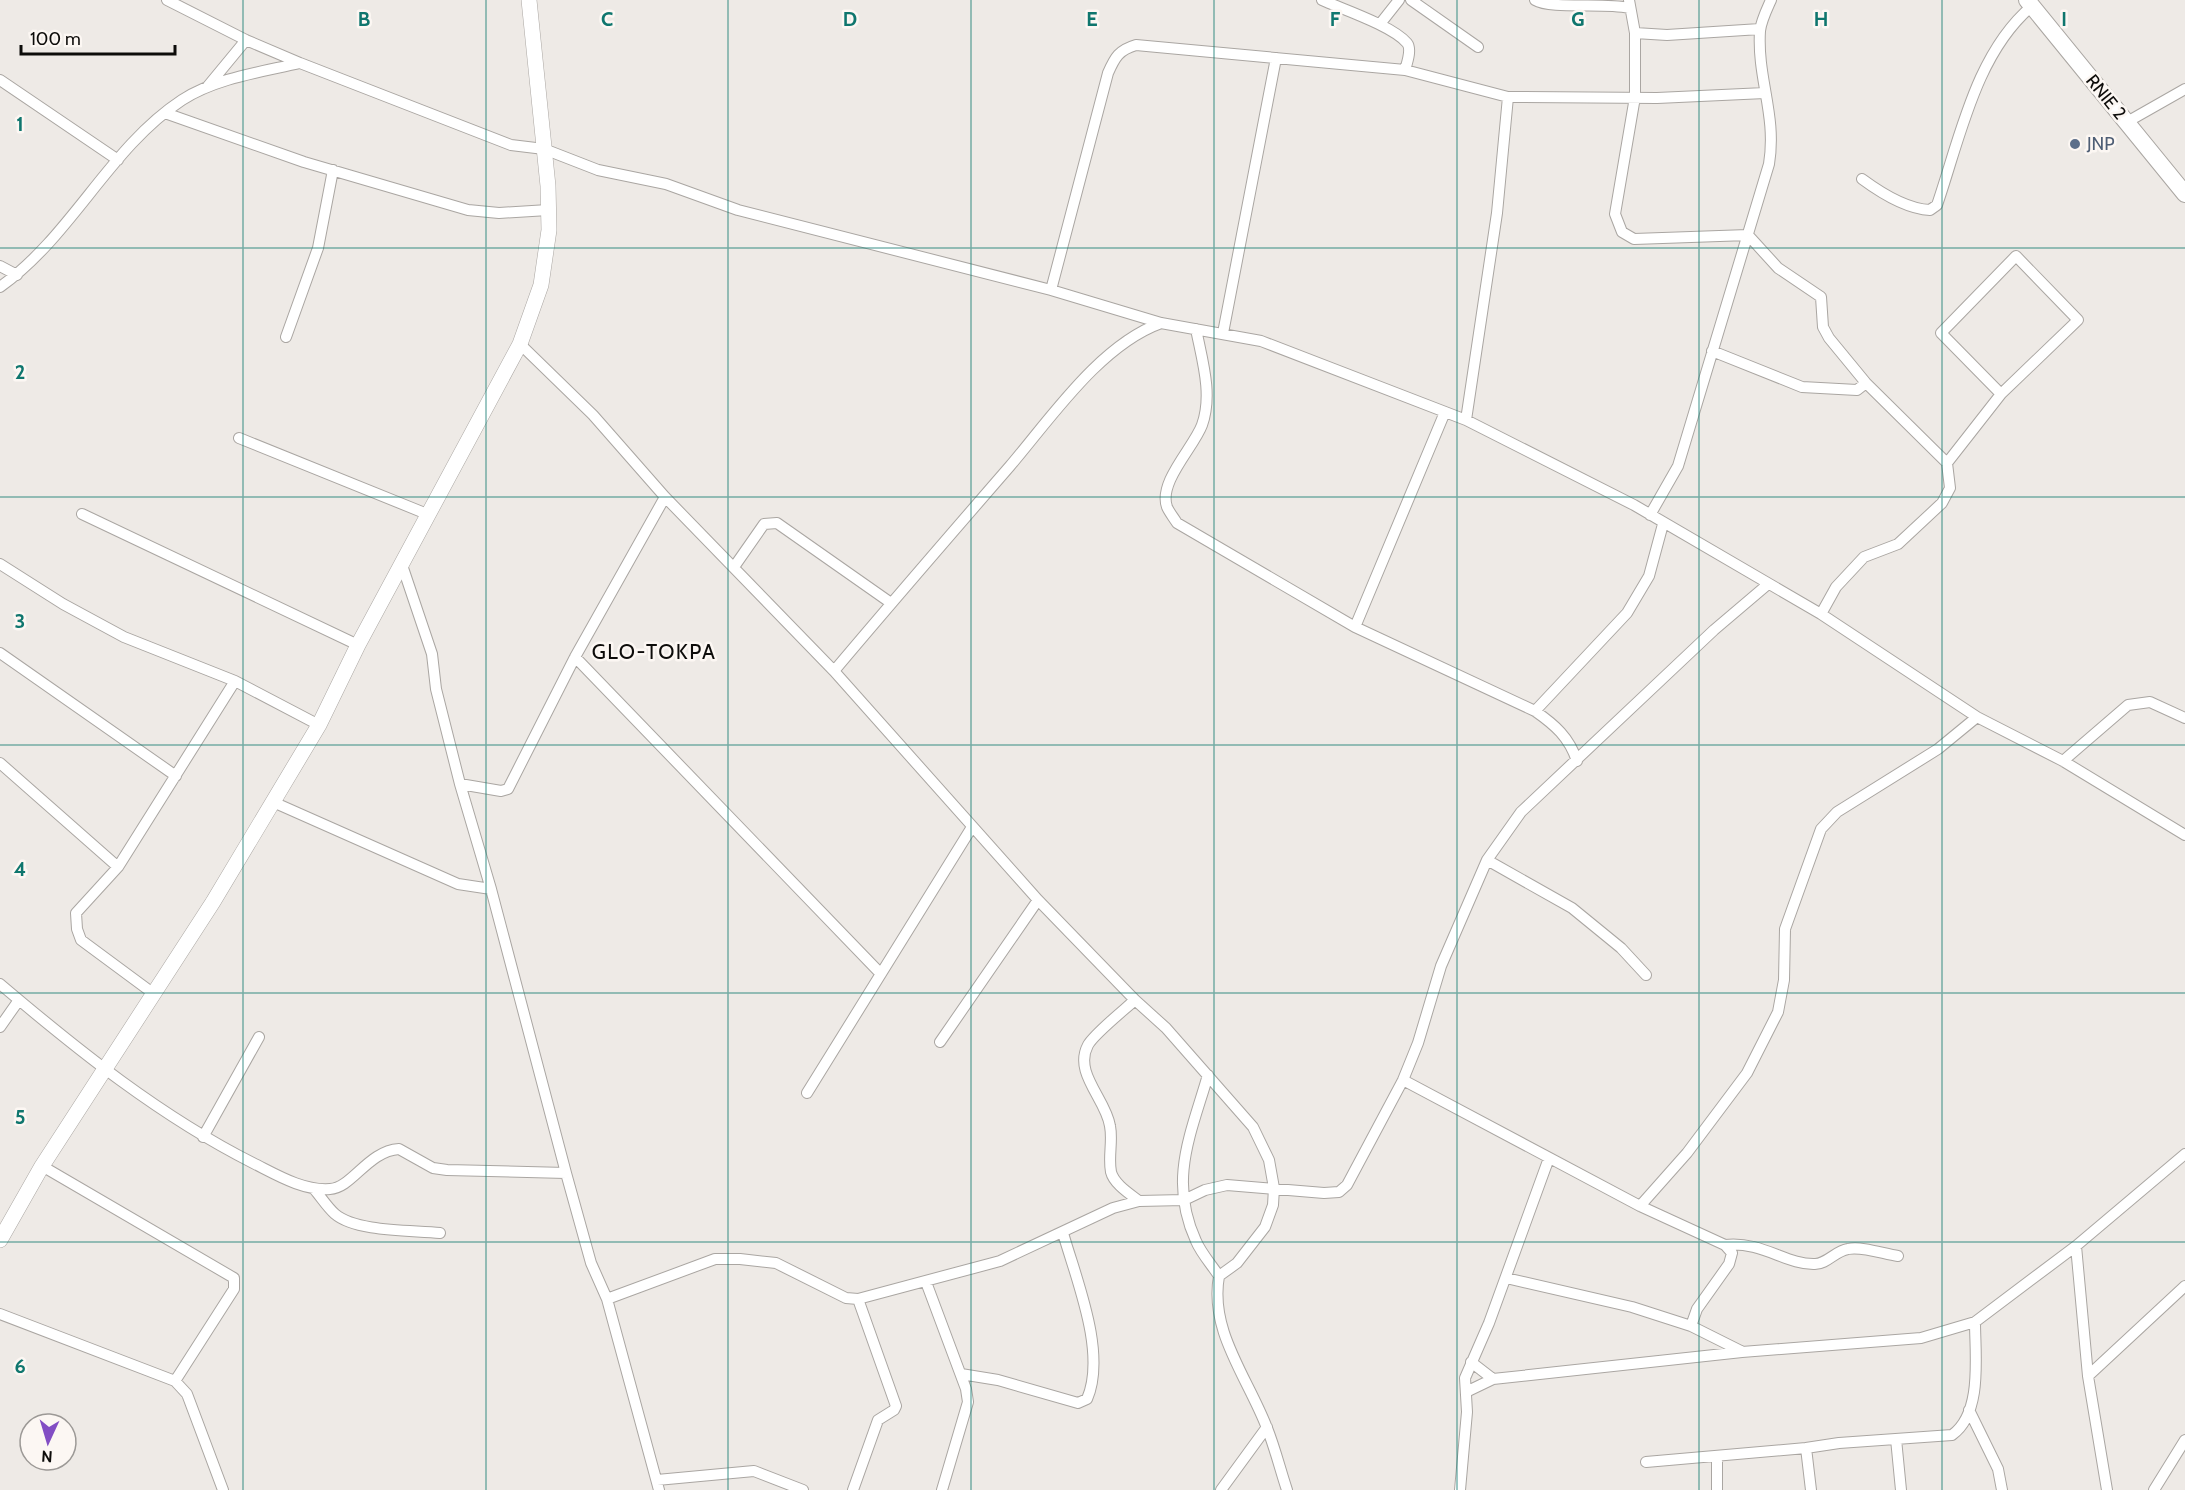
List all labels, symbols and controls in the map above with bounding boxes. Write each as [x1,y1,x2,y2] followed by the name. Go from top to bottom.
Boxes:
[358,7,370,31] text: B
[601,7,613,31] text: C
[843,7,857,31] text: D
[1086,7,1098,31] text: E
[1330,7,1341,31] text: F
[1571,7,1585,31] text: G
[1814,7,1828,31] text: H
[2061,7,2067,31] text: I
[21,18,176,56] scale bar
[30,28,81,50] text: 100 m
[2081,70,2131,124] street label: RNIE 2
[16,112,24,136] text: 1
[2086,133,2115,155] place label: JNP
[2068,137,2082,151] marker: JNP
[15,360,25,384] text: 2
[15,609,25,633] text: 3
[592,639,716,664] district label: GLO-TOKPA
[14,857,26,881] text: 4
[15,1105,25,1129] text: 5
[14,1354,26,1378] text: 6
[18,1412,78,1472] north arrow
[41,1447,53,1466] text: N

